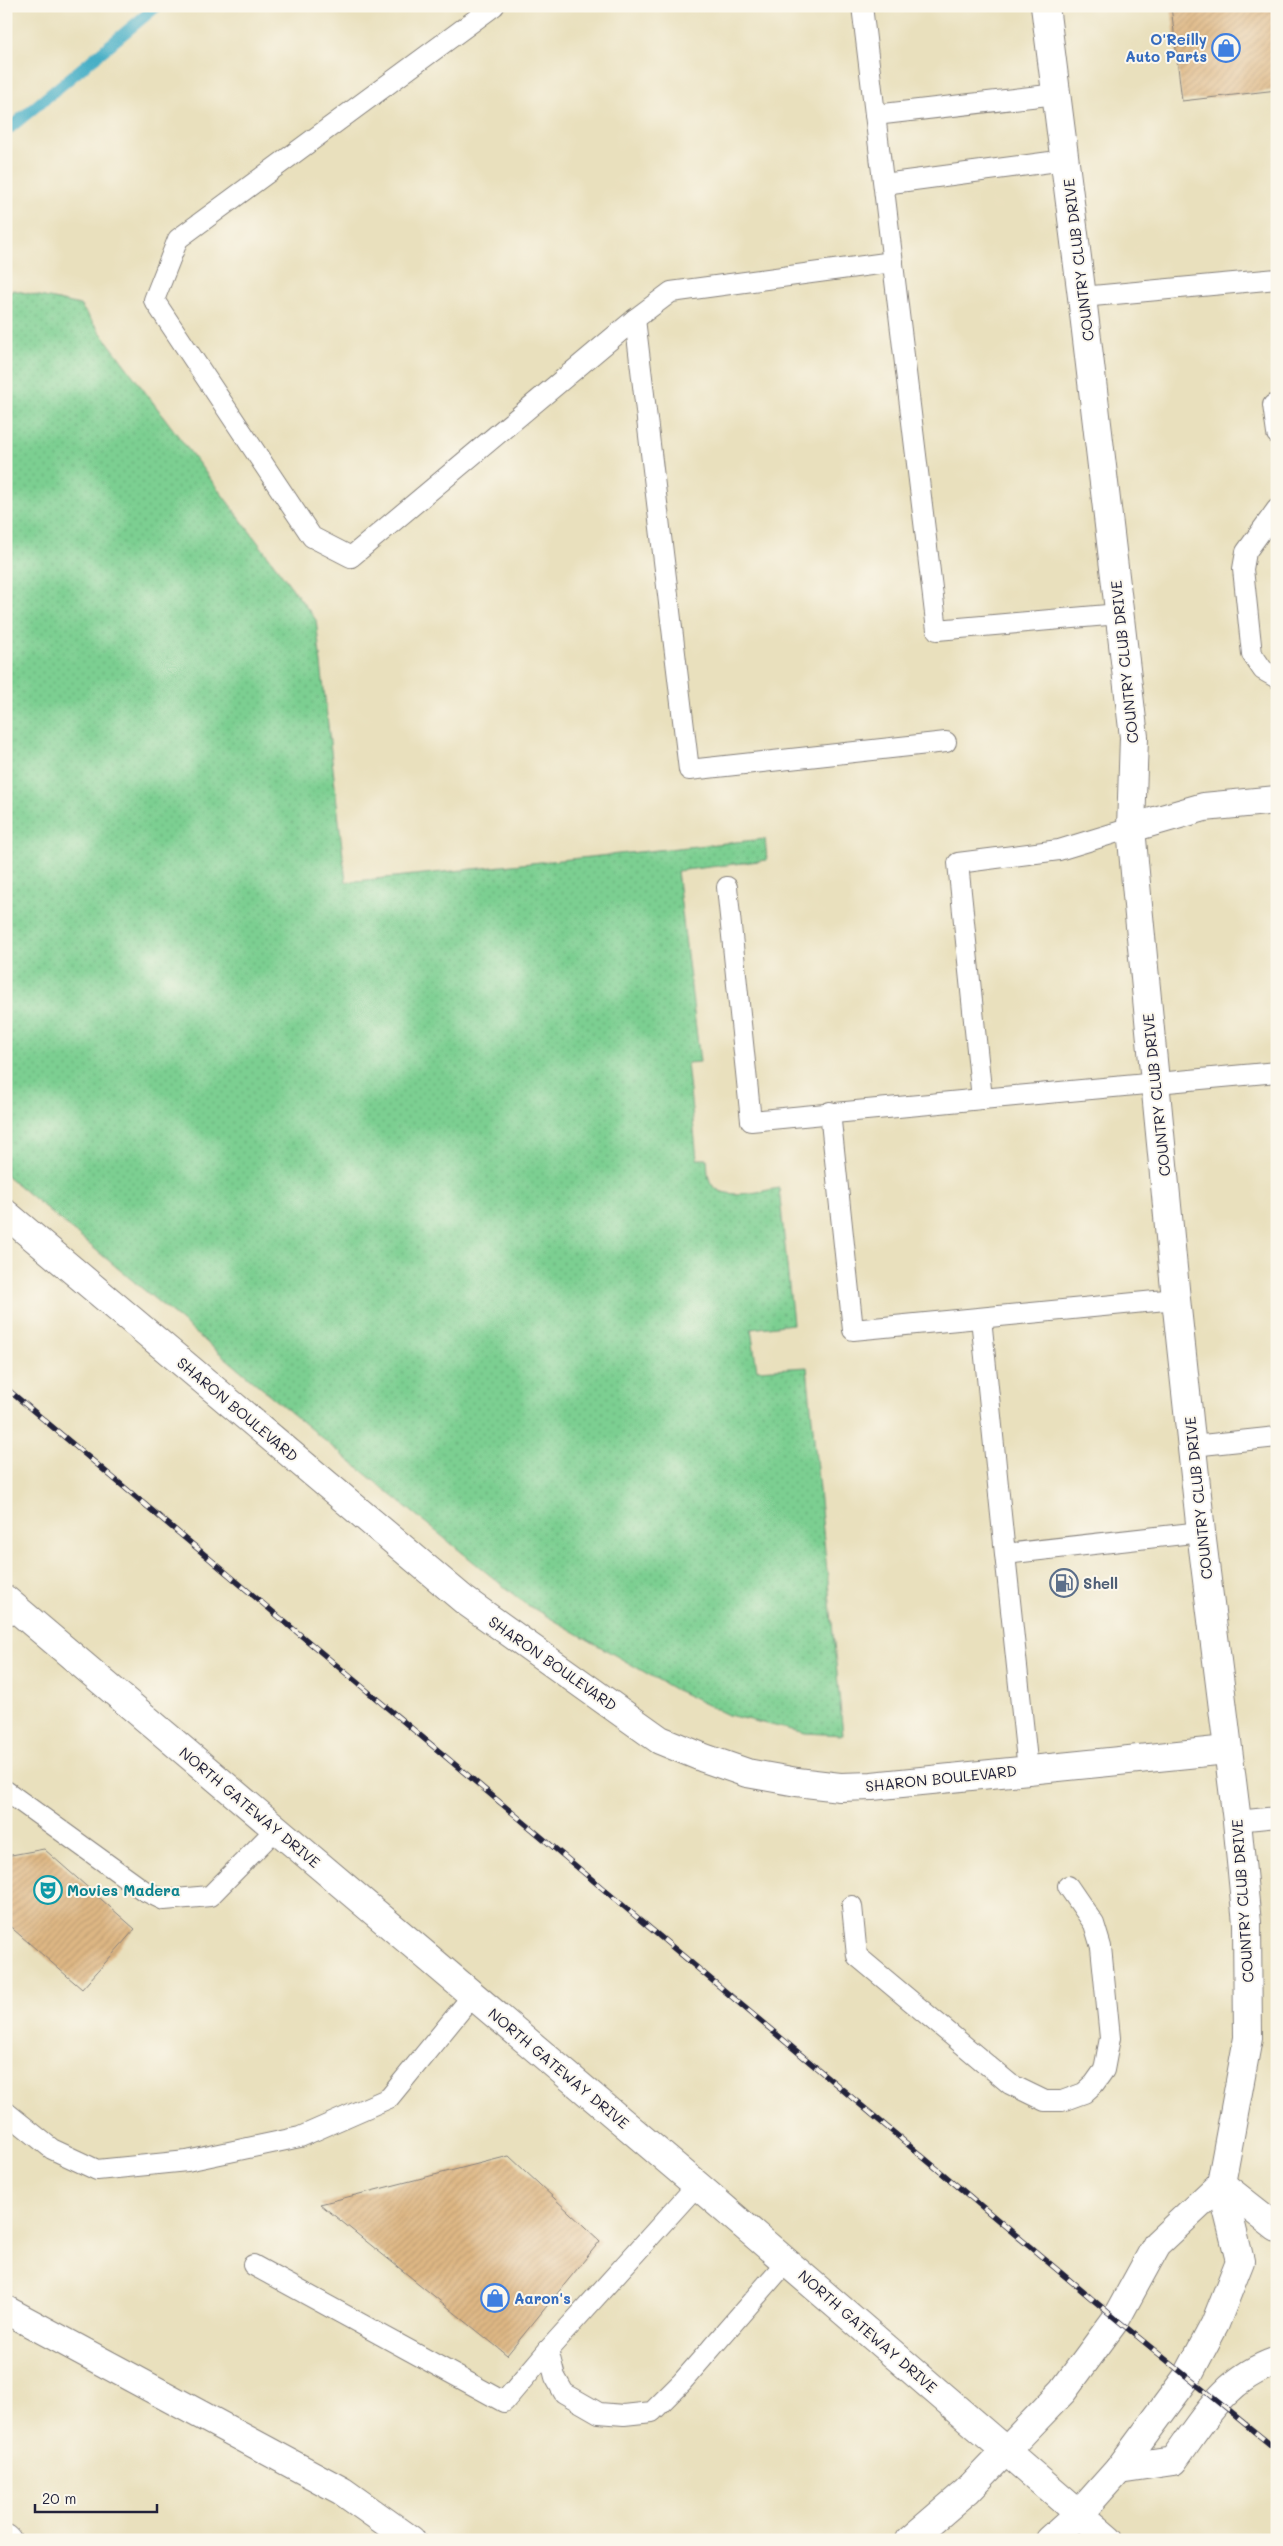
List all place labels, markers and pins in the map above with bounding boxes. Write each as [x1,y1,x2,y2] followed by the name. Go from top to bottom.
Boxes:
[1125,29,1207,66] place label: O'Reilly Auto Parts
[1211,33,1241,63] shop icon: O'Reilly Auto Parts
[1049,1568,1079,1598] fuel station icon: Shell
[1083,1573,1118,1593] place label: Shell
[33,1875,63,1905] theatre icon: Movies Madera
[67,1880,180,1900] place label: Movies Madera
[480,2283,510,2313] shop icon: Aaron's
[514,2288,571,2308] place label: Aaron's

